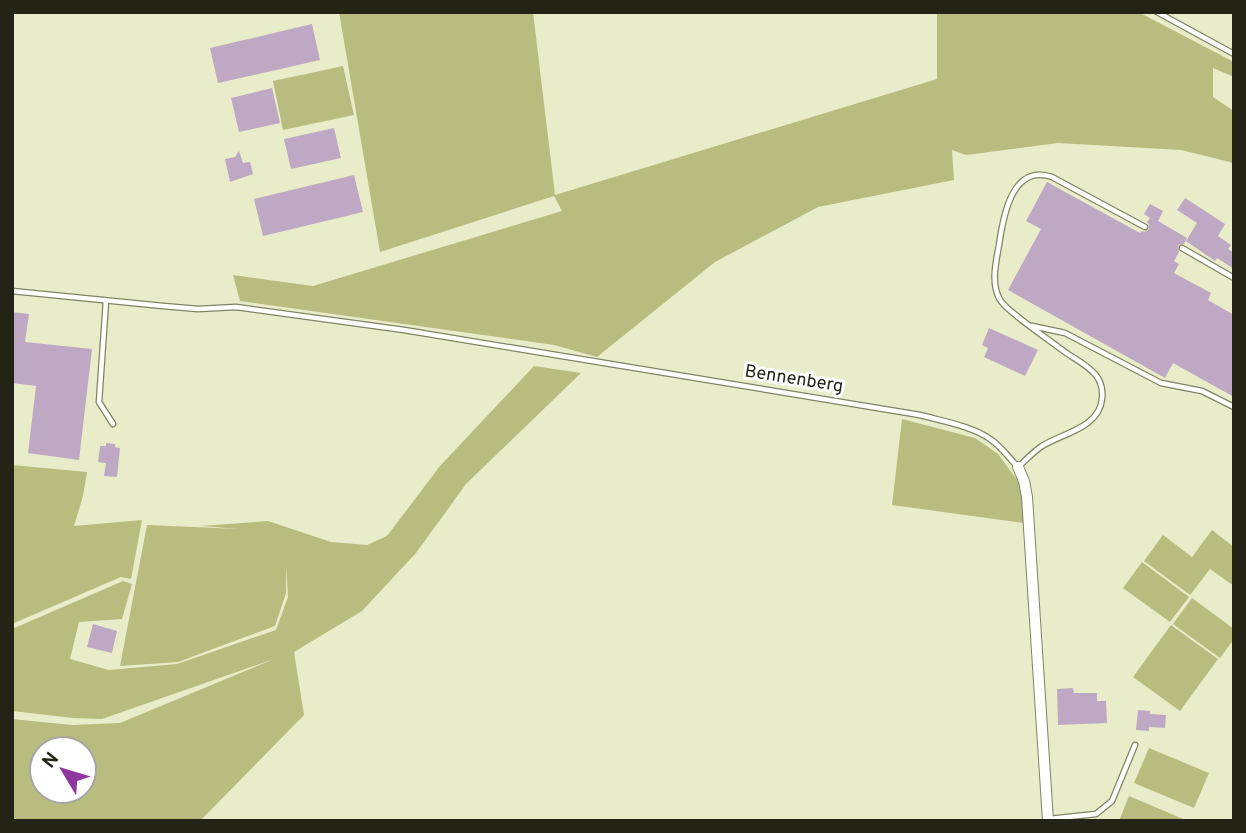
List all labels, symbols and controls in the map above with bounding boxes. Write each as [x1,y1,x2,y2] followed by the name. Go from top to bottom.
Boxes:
[743,360,845,399] street label: Bennenberg
[28,735,98,805] north arrow
[38,748,65,774] text: N

